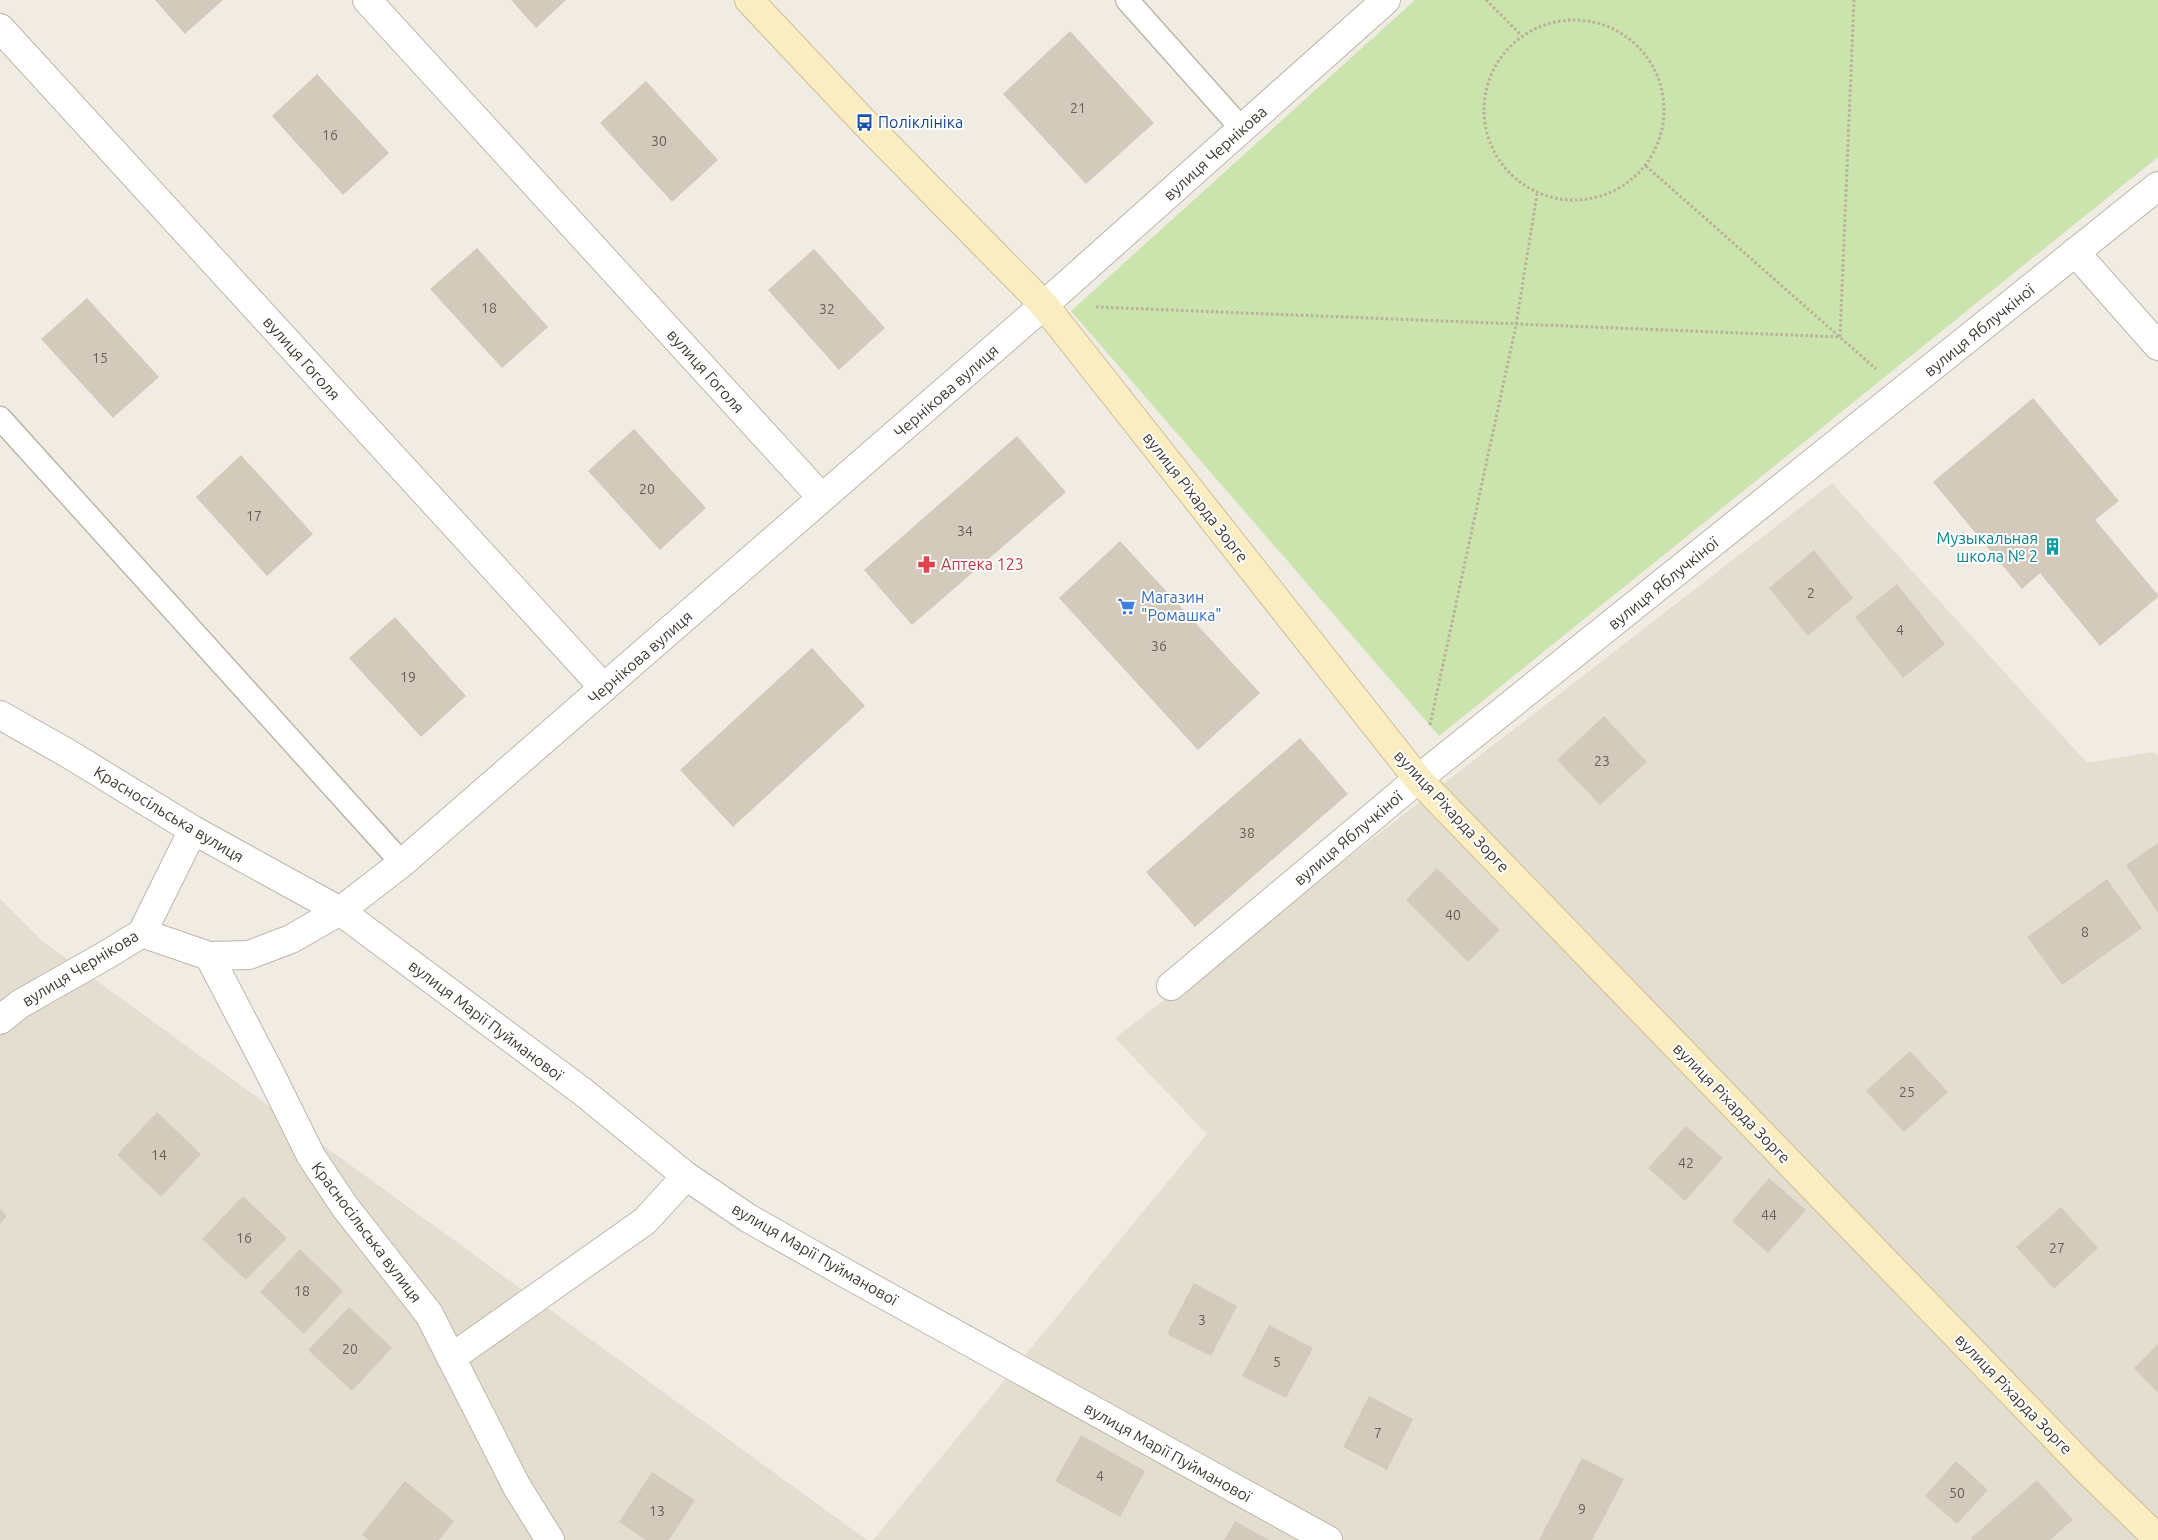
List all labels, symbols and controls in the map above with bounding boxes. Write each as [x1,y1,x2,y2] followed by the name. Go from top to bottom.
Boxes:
[1070,100,1086,116] house number: 21
[1160,102,1270,204] street label: вулиця Чернікова
[854,112,874,132] bus stop icon: Поліклініка
[878,113,963,131] place label: Поліклініка
[322,127,338,143] house number: 16
[651,133,667,149] house number: 30
[1920,279,2038,380] street label: вулиця Яблучкіної
[481,300,497,316] house number: 18
[819,301,835,317] house number: 32
[260,313,344,403] street label: вулиця Гоголя
[664,326,748,416] street label: вулиця Гоголя
[890,341,1002,441] street label: Чернікова вулиця
[92,350,108,366] house number: 15
[1140,428,1252,566] street label: вулиця Ріхарда Зорге
[639,481,655,497] house number: 20
[246,508,262,524] house number: 17
[957,523,973,539] house number: 34
[1937,529,2038,565] place label: Музыкальная школа № 2
[1604,532,1722,633] street label: вулиця Яблучкіної
[2042,537,2062,557] building icon: Музыкальная школа № 2
[917,554,937,574] pharmacy icon: Аптека 123
[941,555,1024,573] place label: Аптека 123
[1807,585,1815,601] house number: 2
[1141,588,1222,624] place label: Магазин "Ромашка"
[1117,596,1137,616] supermarket icon: Магазин "Ромашка"
[584,607,696,707] street label: Чернікова вулиця
[1896,622,1904,638] house number: 4
[1151,638,1167,654] house number: 36
[400,669,416,685] house number: 19
[1391,746,1513,876] street label: вулиця Ріхарда Зорге
[1594,753,1610,769] house number: 23
[91,762,247,866] street label: Красносільська вулиця
[1290,787,1407,889] street label: вулиця Яблучкіної
[1239,825,1255,841] house number: 38
[1445,907,1461,923] house number: 40
[2081,924,2089,940] house number: 8
[19,926,141,1010] street label: вулиця Чернікова
[405,956,568,1085] street label: вулиця Марії Пуйманової
[1670,1039,1794,1167] street label: вулиця Ріхарда Зорге
[1899,1084,1915,1100] house number: 25
[151,1147,167,1163] house number: 14
[1678,1155,1694,1171] house number: 42
[308,1158,426,1306] street label: Красносільська вулиця
[729,1199,902,1309] street label: вулиця Марії Пуйманової
[1761,1207,1777,1223] house number: 44
[236,1230,252,1246] house number: 16
[2049,1240,2065,1256] house number: 27
[294,1283,310,1299] house number: 18
[1198,1312,1206,1328] house number: 3
[1952,1330,2076,1458] street label: вулиця Ріхарда Зорге
[342,1341,358,1357] house number: 20
[1273,1354,1281,1370] house number: 5
[1081,1398,1256,1506] street label: вулиця Марії Пуйманової
[1374,1425,1382,1441] house number: 7
[1096,1468,1104,1484] house number: 4
[1949,1485,1965,1501] house number: 50
[1578,1501,1586,1517] house number: 9
[649,1503,665,1519] house number: 13

